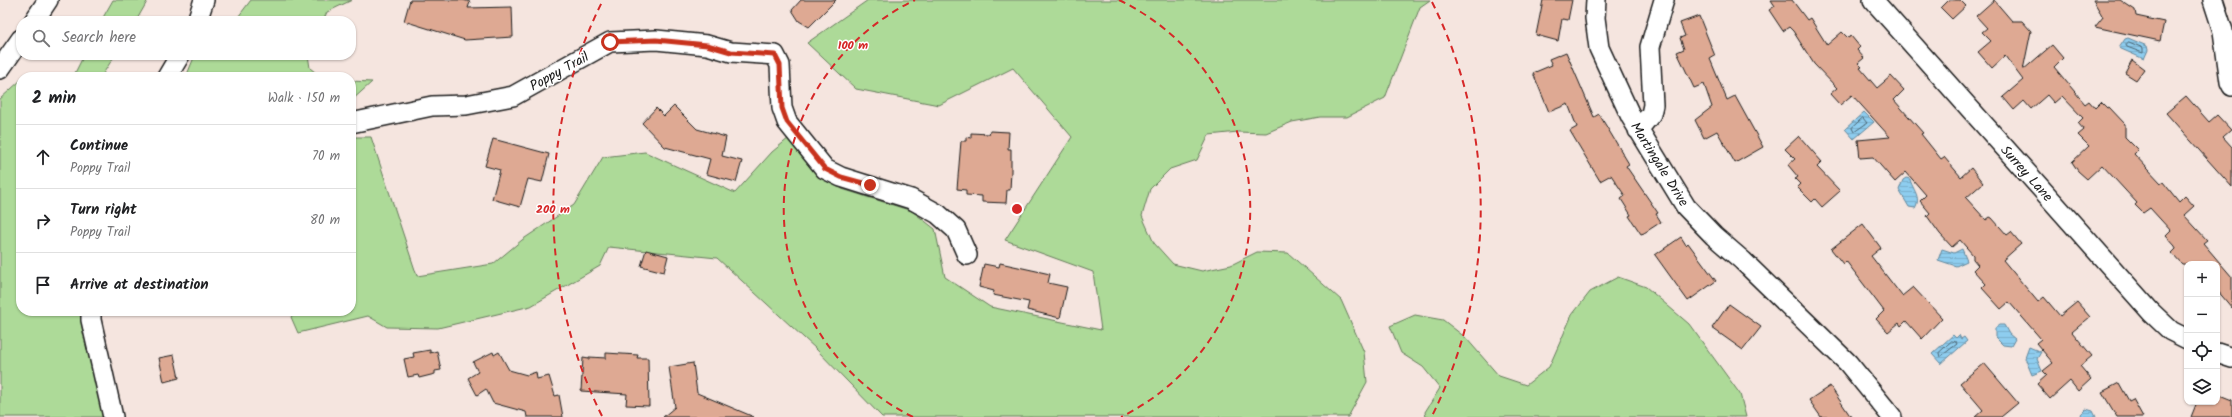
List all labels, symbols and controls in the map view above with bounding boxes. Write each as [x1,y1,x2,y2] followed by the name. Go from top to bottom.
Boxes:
[16,16,356,60] search box
[62,26,136,50] text: Search here
[30,27,52,49] icon: search
[601,33,619,51] route start
[838,36,868,55] text: 100 m
[526,46,594,97] street label: Poppy Trail
[32,85,76,112] text: 2 min
[268,88,340,109] text: Walk · 150 m
[1624,118,1694,212] street label: Martingale Drive
[70,134,128,158] text: Continue
[1995,140,2058,208] street label: Surrey Lane
[32,146,54,168] icon: ahead
[312,146,340,167] text: 70 m
[70,158,130,179] text: Poppy Trail
[861,176,879,194] route end
[70,198,137,222] text: Turn right
[536,200,570,219] text: 200 m
[1010,202,1024,216] centre of rings
[32,210,54,232] icon: right
[310,210,340,231] text: 80 m
[70,222,130,243] text: Poppy Trail
[2184,261,2220,405] map controls
[2184,261,2220,297] button: +
[70,273,209,297] text: Arrive at destination
[32,274,54,296] icon: arrive
[2184,297,2220,333] button: −
[2184,333,2220,369] button: locate
[2184,369,2220,405] button: layers

